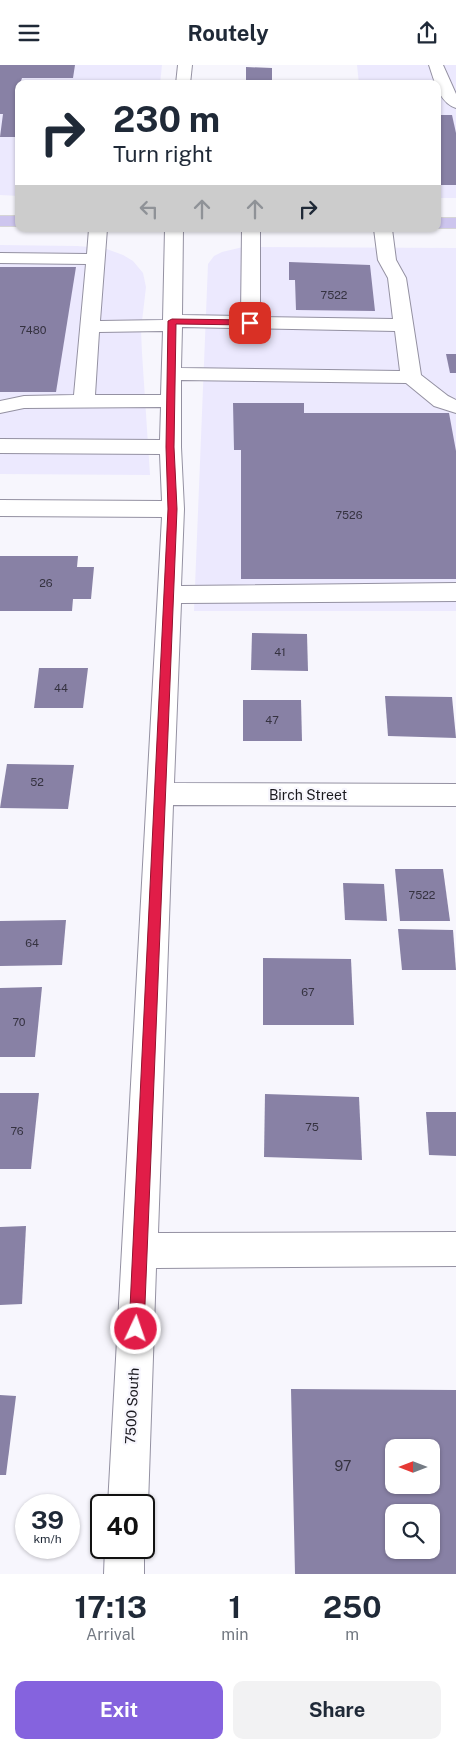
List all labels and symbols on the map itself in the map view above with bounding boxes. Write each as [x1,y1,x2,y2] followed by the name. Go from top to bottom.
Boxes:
[321,289,348,301] house number: 7522
[229,302,271,344] pin
[19,324,47,336] house number: 7480
[335,509,363,521] house number: 7526
[39,577,53,589] house number: 26
[274,646,286,658] house number: 41
[54,682,68,694] house number: 44
[265,714,279,726] house number: 47
[30,776,44,788] house number: 52
[269,787,347,803] street label: Birch Street
[409,889,436,901] house number: 7522
[25,937,39,949] house number: 64
[301,986,315,998] house number: 67
[12,1016,26,1028] house number: 70
[305,1121,319,1133] house number: 75
[10,1125,24,1137] house number: 76
[109,1302,161,1354] position arrow
[122,1367,142,1445] street label: 7500 South
[385,1439,440,1494] north arrow
[335,1458,351,1474] house number: 97
[90,1494,155,1559] speed limit sign: 40

